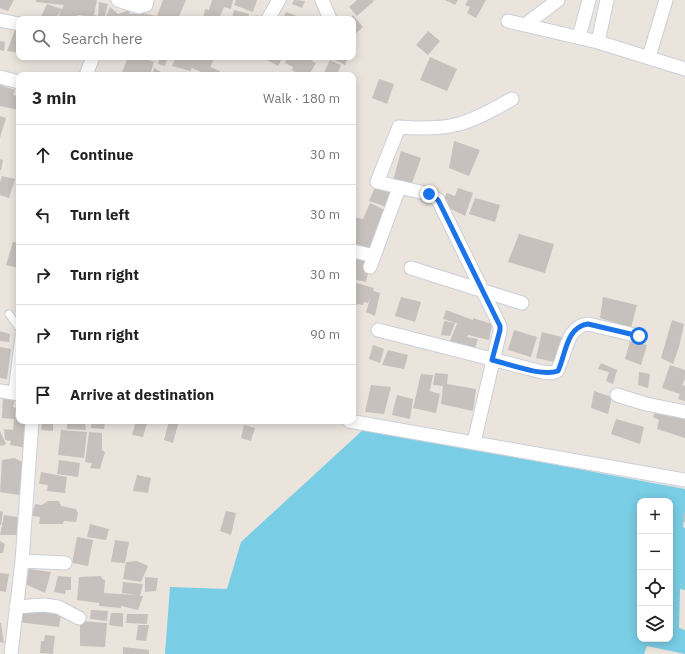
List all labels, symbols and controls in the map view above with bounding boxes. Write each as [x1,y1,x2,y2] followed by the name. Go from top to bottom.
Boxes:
[16,16,356,60] search box
[30,27,52,49] icon: search
[62,29,142,48] text: Search here
[32,87,76,109] text: 3 min
[263,90,340,107] text: Walk · 180 m
[32,144,54,166] icon: ahead
[70,145,134,164] text: Continue
[310,146,340,163] text: 30 m
[420,185,438,203] route end
[32,204,54,226] icon: left
[70,205,130,224] text: Turn left
[310,206,340,223] text: 30 m
[32,264,54,286] icon: right
[70,265,139,284] text: Turn right
[310,266,340,283] text: 30 m
[32,324,54,346] icon: right
[70,325,139,344] text: Turn right
[310,326,340,343] text: 90 m
[630,327,648,345] route start
[32,384,54,406] icon: arrive
[70,385,214,404] text: Arrive at destination
[637,498,673,642] map controls
[637,498,673,534] button: +
[637,534,673,570] button: −
[637,570,673,606] button: locate
[637,606,673,642] button: layers

